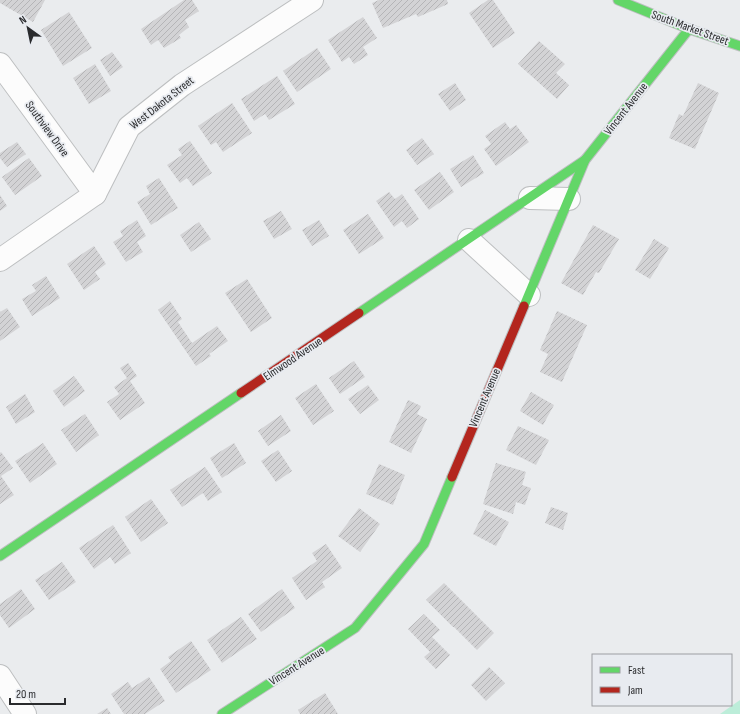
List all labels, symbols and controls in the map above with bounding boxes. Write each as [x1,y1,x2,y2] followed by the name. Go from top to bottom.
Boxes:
[649,7,731,49] street label: South Market Street
[8,8,48,48] north arrow
[17,13,29,27] text: N
[127,73,197,133] street label: West Dakota Street
[601,80,651,138] street label: Vincent Avenue
[22,98,72,160] street label: Southview Drive
[261,334,325,384] street label: Elmwood Avenue
[466,366,504,430] street label: Vincent Avenue
[267,643,328,689] street label: Vincent Avenue
[592,654,732,706] legend
[628,663,645,678] text: Fast
[10,680,65,706] scale bar
[627,683,643,698] text: Jam
[16,687,36,702] text: 20 m

